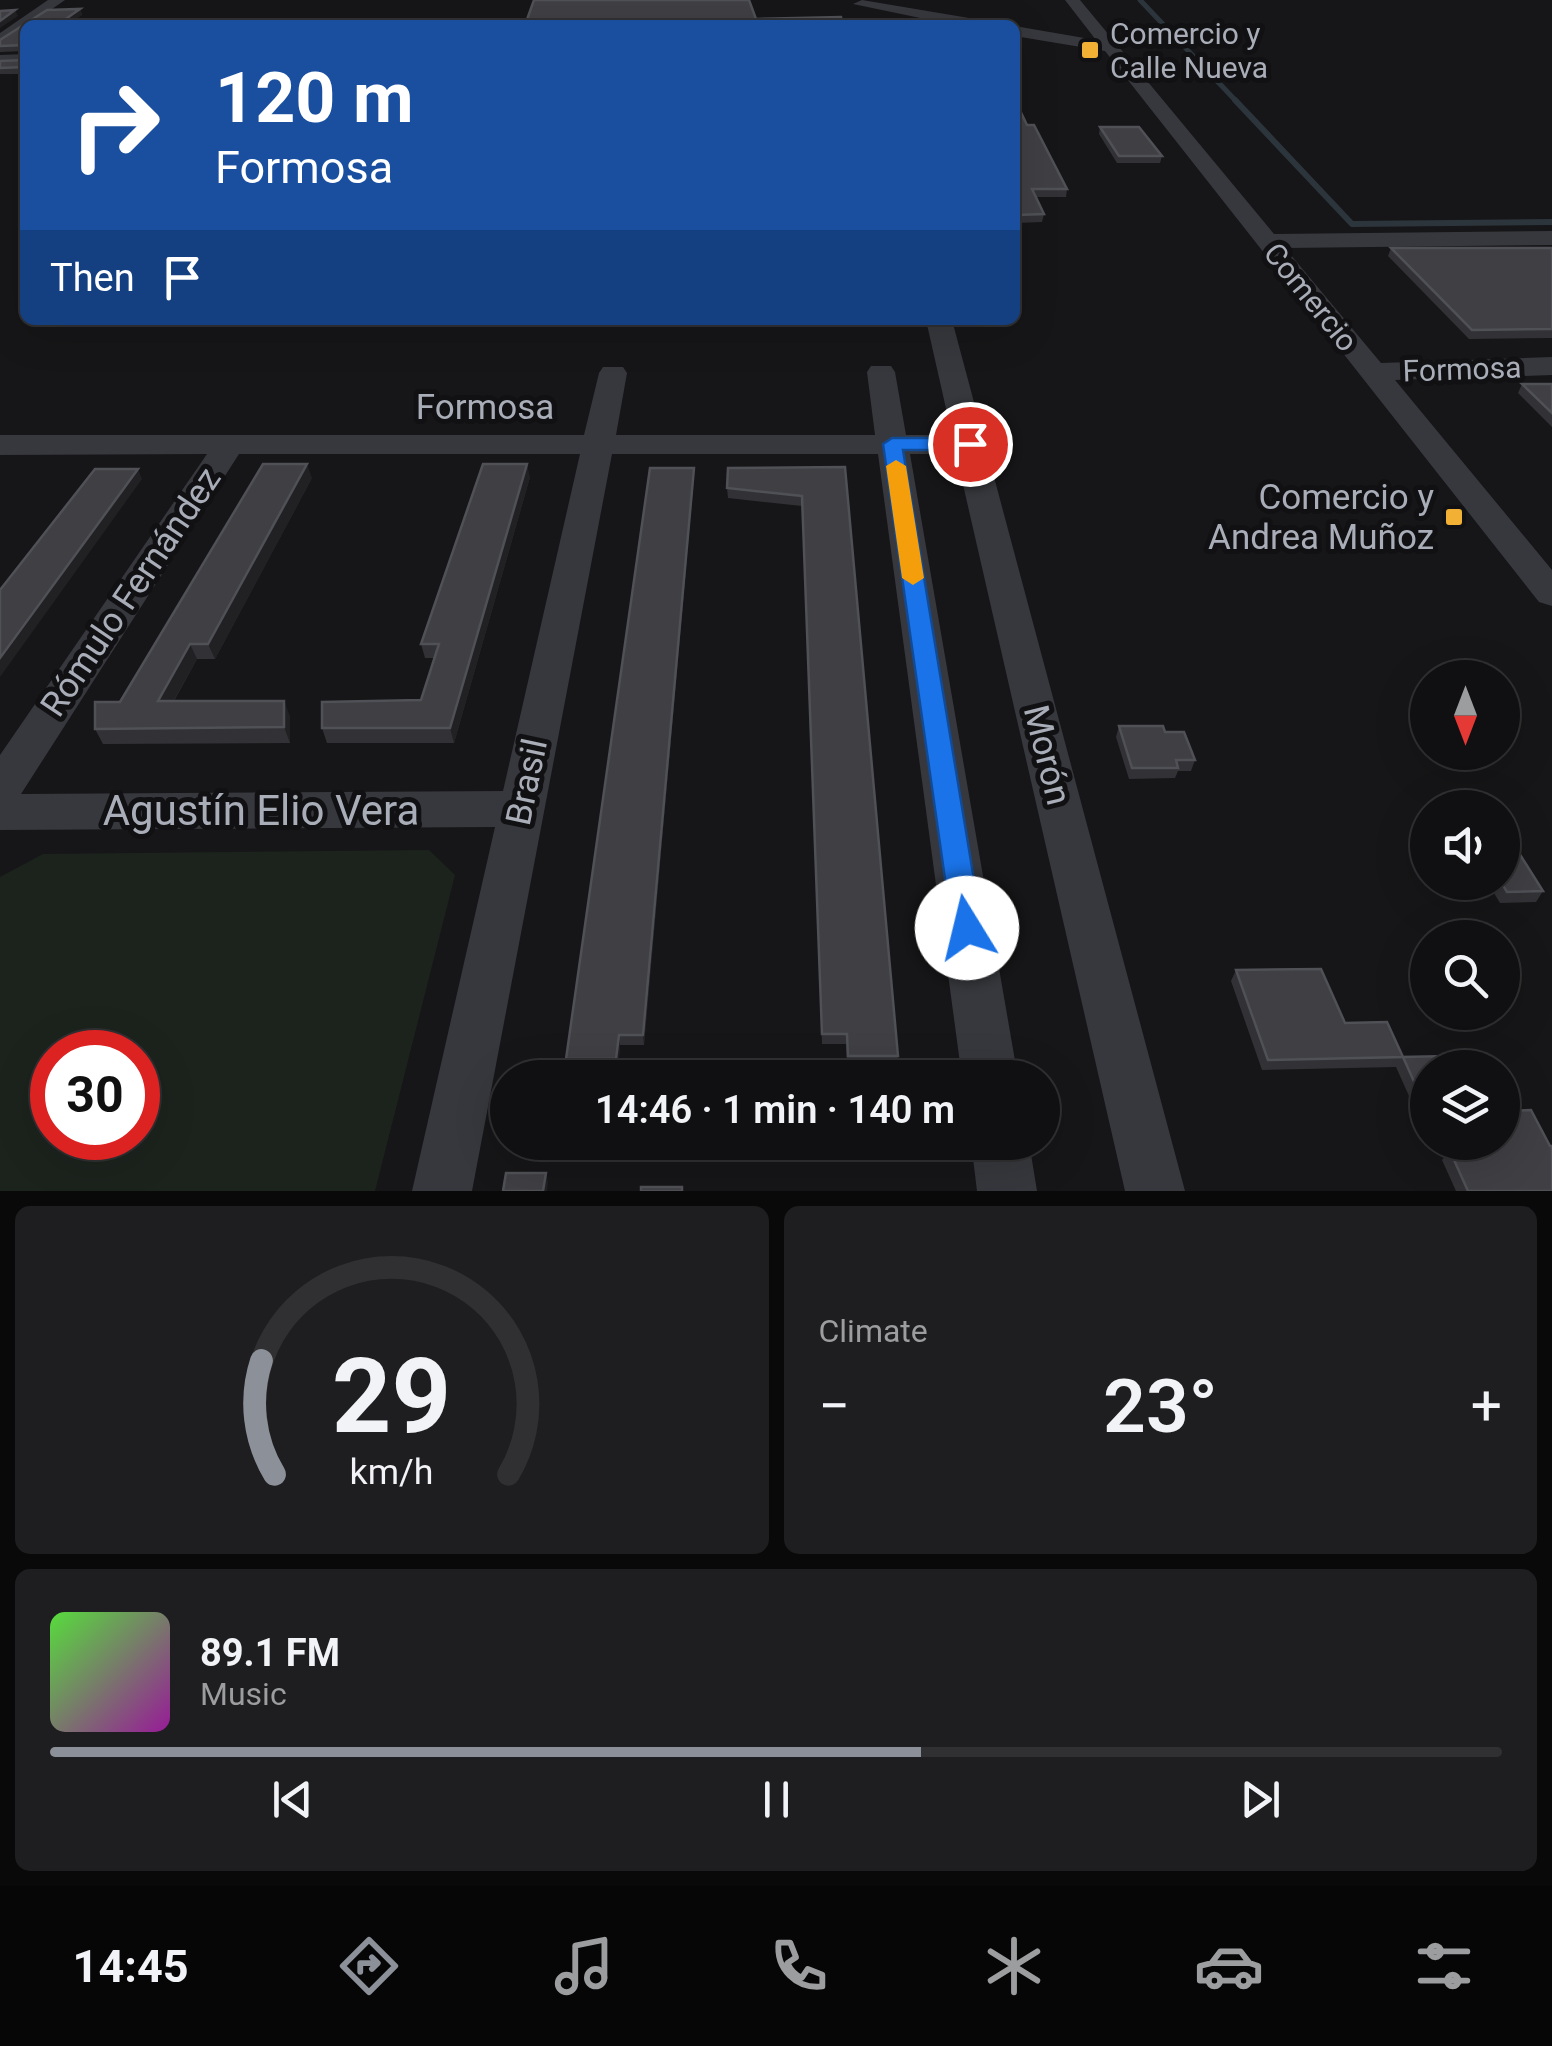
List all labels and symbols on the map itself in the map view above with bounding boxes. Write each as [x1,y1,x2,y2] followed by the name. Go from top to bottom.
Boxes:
[1110,16,1268,85] place label: Comercio y Calle Nueva
[1079,39,1101,61] marker: Comercio y Calle Nueva
[1257,236,1365,358] street label: Comercio
[1402,349,1522,389] street label: Formosa
[416,387,554,428] street label: Formosa
[928,402,1013,487] pin
[33,460,229,724] street label: Rómulo Fernández
[1208,477,1434,558] place label: Comercio y Andrea Muñoz
[1443,506,1465,528] marker: Comercio y Andrea Muñoz
[1410,660,1520,770] north arrow
[1015,701,1079,809] street label: Morón
[498,735,556,829] street label: Brasil
[103,786,419,835] street label: Agustín Elio Vera
[915,876,1019,980] position arrow
[30,1030,160,1160] speed limit sign: 30

